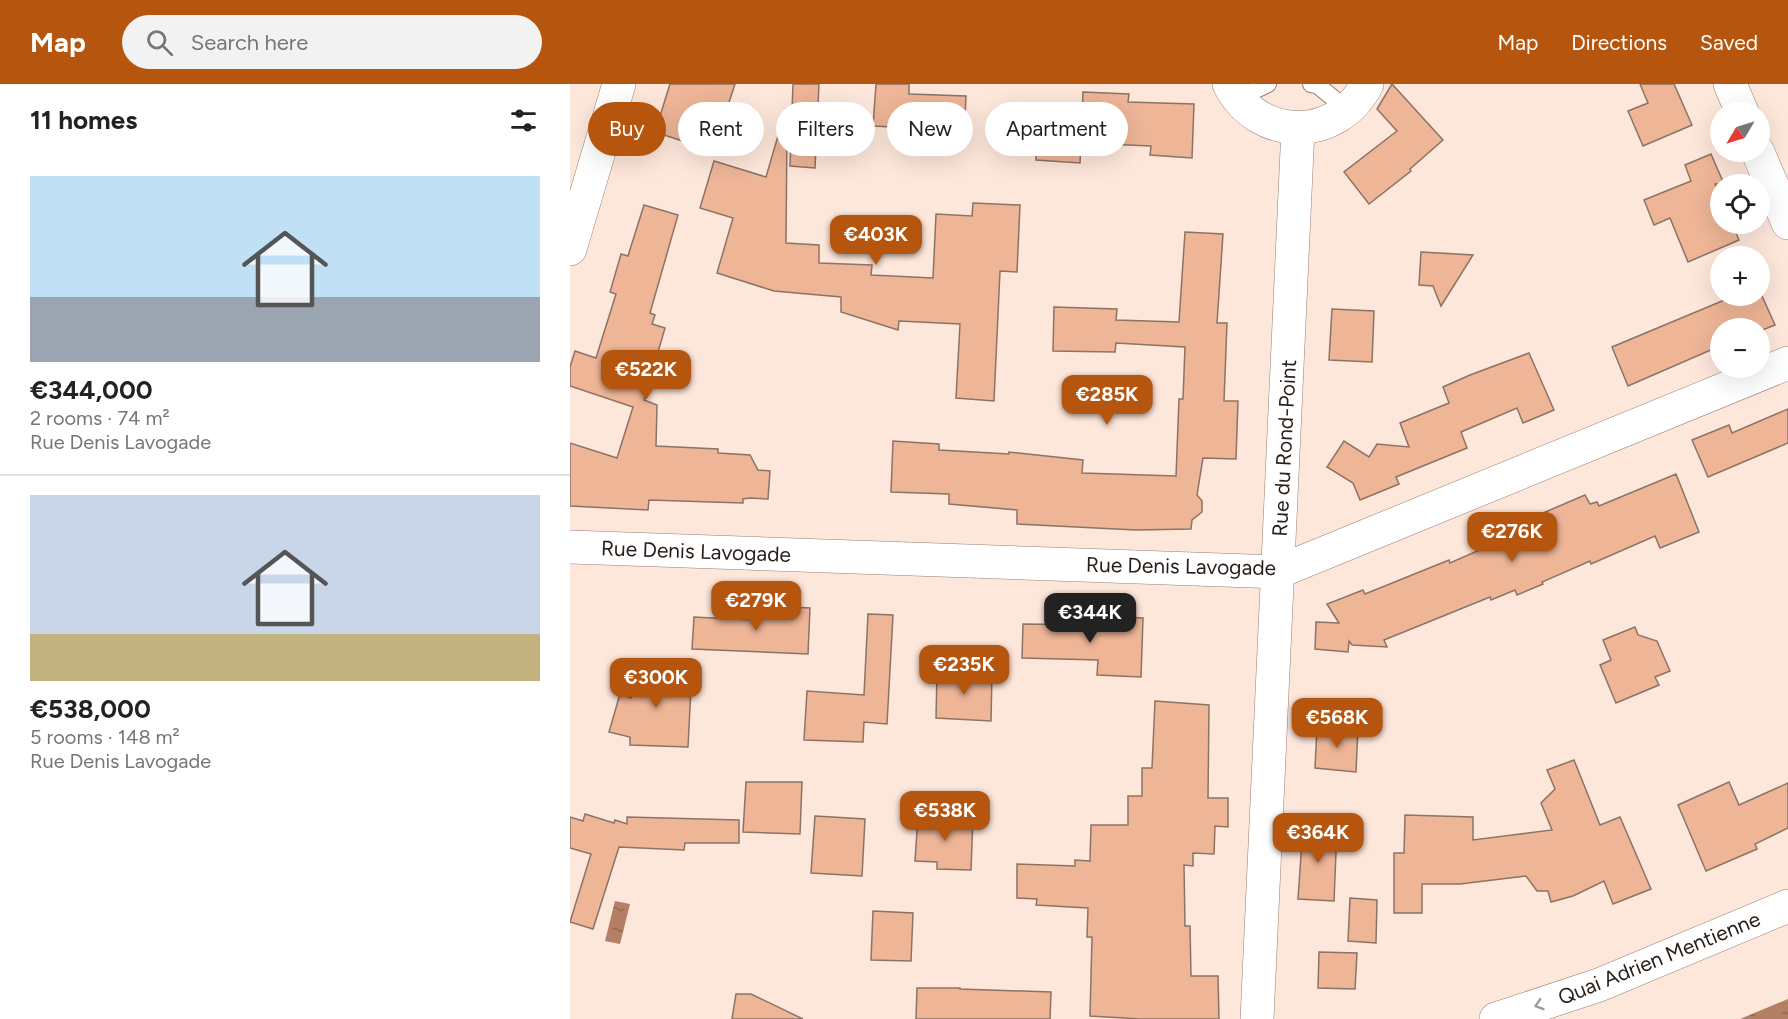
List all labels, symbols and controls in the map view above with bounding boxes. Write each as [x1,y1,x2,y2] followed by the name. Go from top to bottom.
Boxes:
[122,15,542,69] search box
[30,25,86,59] text: Map
[143,26,176,59] icon: search
[191,29,308,56] text: Search here
[1497,30,1538,55] text: Map
[1571,30,1667,55] text: Directions
[1700,30,1758,55] text: Saved
[588,102,666,156] chip: Buy
[678,102,764,156] chip: Rent
[776,102,875,156] chip: Filters
[887,102,973,156] chip: New
[985,102,1128,156] chip: Apartment
[1710,102,1770,162] north arrow
[1710,102,1770,378] map controls
[30,104,137,136] text: 11 homes
[507,104,540,137] icon: filters
[1710,174,1770,234] button: locate
[231,215,339,323] icon: home
[834,215,918,266] pin: €403K
[844,222,908,246] text: €403K
[1710,246,1770,306] button: +
[1710,318,1770,378] button: −
[604,350,688,401] pin: €522K
[615,357,677,381] text: €522K
[1267,359,1301,537] street label: Rue du Rond-Point
[30,374,153,406] text: €344,000
[1065,375,1149,426] pin: €285K
[1076,382,1138,406] text: €285K
[30,406,170,430] text: 2 rooms · 74 m²
[30,430,211,454] text: Rue Denis Lavogade
[1470,512,1554,563] pin: €276K
[1481,519,1543,543] text: €276K
[231,534,339,642] icon: home
[601,535,791,567] street label: Rue Denis Lavogade
[1086,552,1276,580] street label: Rue Denis Lavogade
[714,581,798,632] pin: €279K
[725,588,787,612] text: €279K
[1048,593,1132,644] pin: €344K
[1058,600,1122,624] text: €344K
[922,645,1006,696] pin: €235K
[933,652,995,676] text: €235K
[614,658,698,709] pin: €300K
[624,665,688,689] text: €300K
[30,693,151,725] text: €538,000
[1295,698,1379,749] pin: €568K
[1306,705,1368,729] text: €568K
[30,725,180,749] text: 5 rooms · 148 m²
[30,749,211,773] text: Rue Denis Lavogade
[903,791,987,842] pin: €538K
[914,798,976,822] text: €538K
[1276,813,1360,864] pin: €364K
[1287,820,1349,844] text: €364K
[1554,906,1764,1010] street label: Quai Adrien Mentienne
[1534,998,1545,1011] one-way arrow

